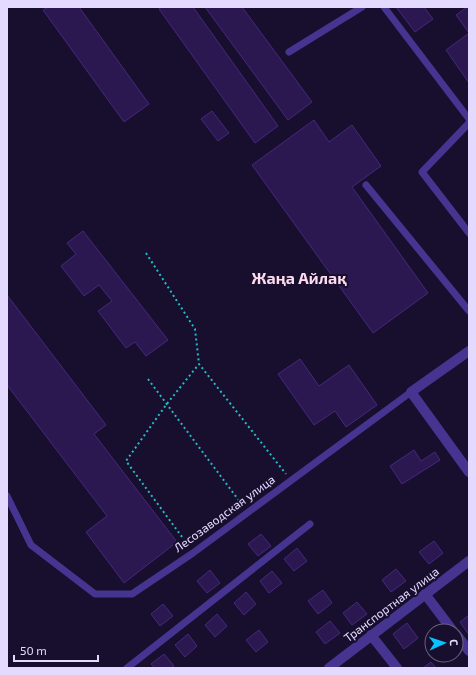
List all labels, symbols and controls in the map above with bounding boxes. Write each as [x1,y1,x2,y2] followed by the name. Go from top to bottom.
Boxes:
[251,268,347,287] district label: Жаңа Айлақ
[171,472,278,555] street label: Лесозаводская улица
[341,564,442,645] street label: Транспортная улица
[424,623,464,663] north arrow
[14,637,98,663] scale bar
[448,639,461,647] text: С
[20,643,47,657] text: 50 m

